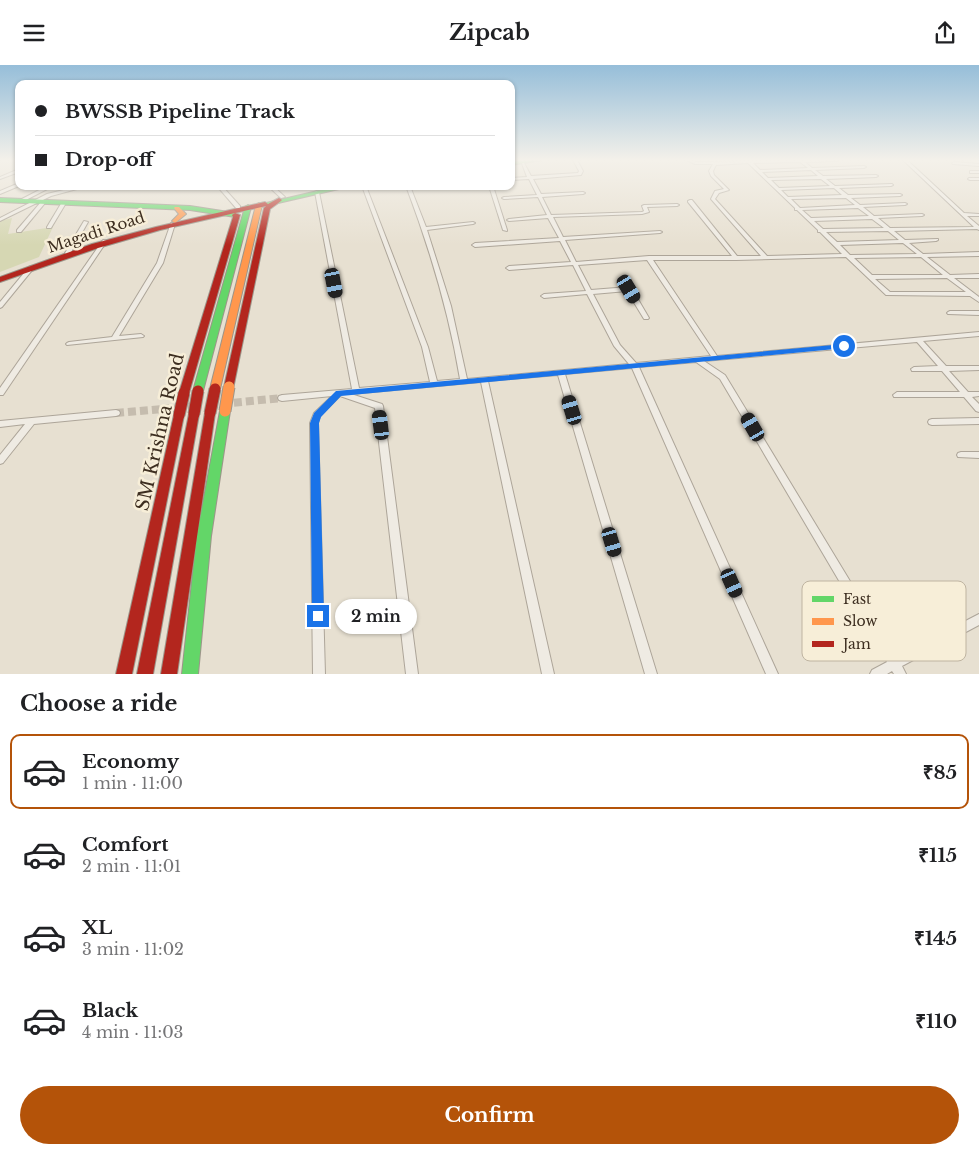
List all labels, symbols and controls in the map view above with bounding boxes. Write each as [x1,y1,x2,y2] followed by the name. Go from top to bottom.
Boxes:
[20,19,48,47] icon: menu
[449,19,530,46] text: Zipcab
[931,19,959,47] icon: share
[65,100,295,123] text: BWSSB Pipeline Track
[65,148,154,171] text: Drop-off
[45,207,147,257] street label: Magadi Road
[323,267,344,299] car
[614,272,643,306] car
[833,335,855,357] route start
[131,351,189,513] street label: SM Krishna Road
[560,393,583,427] car
[371,409,390,441] car
[739,410,766,444] car
[600,525,623,559] car
[719,566,744,600] car
[802,581,966,661] legend
[843,590,872,608] text: Fast
[336,599,418,633] callout: 2 min
[307,605,329,627] route end
[351,606,401,626] text: 2 min
[843,612,877,630] text: Slow
[841,635,871,653] text: Jam
[20,690,177,717] text: Choose a ride
[22,749,67,794] icon: car
[82,750,179,773] text: Economy
[923,761,957,784] text: ₹85
[82,773,183,793] text: 1 min · 11:00
[22,832,67,877] icon: car
[82,833,169,856] text: Comfort
[918,844,957,867] text: ₹115
[82,856,181,876] text: 2 min · 11:01
[22,915,67,960] icon: car
[82,916,112,939] text: XL
[914,927,957,950] text: ₹145
[82,939,184,959] text: 3 min · 11:02
[22,998,67,1043] icon: car
[82,999,138,1022] text: Black
[915,1010,957,1033] text: ₹110
[82,1022,183,1042] text: 4 min · 11:03
[20,1086,959,1144] button: Confirm

